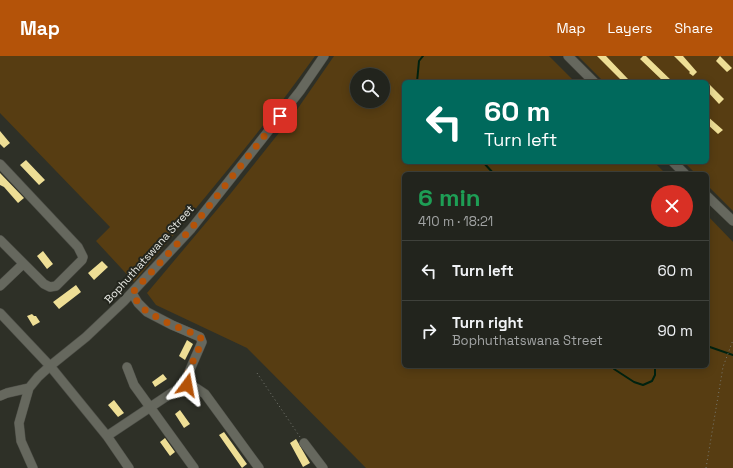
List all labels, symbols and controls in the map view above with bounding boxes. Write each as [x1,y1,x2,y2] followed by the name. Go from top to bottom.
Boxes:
[20,16,60,41] text: Map
[556,19,586,37] text: Map
[608,19,652,37] text: Layers
[674,19,713,37] text: Share
[350,68,390,108] map controls
[350,68,390,108] button: search
[484,93,550,129] text: 60 m
[418,96,470,148] icon: left
[263,99,297,133] pin
[269,105,291,127] icon: arrive
[484,128,557,151] text: Turn left
[418,182,481,213] text: 6 min
[651,185,693,227] button: close
[101,202,197,306] street label: Bophuthatswana Street
[418,213,493,230] text: 410 m · 18:21
[418,260,440,282] icon: left
[452,261,514,280] text: Turn left
[657,261,693,280] text: 60 m
[452,313,523,332] text: Turn right
[418,320,440,342] icon: right
[657,321,693,340] text: 90 m
[452,332,603,349] text: Bophuthatswana Street
[166,364,208,406] position arrow

